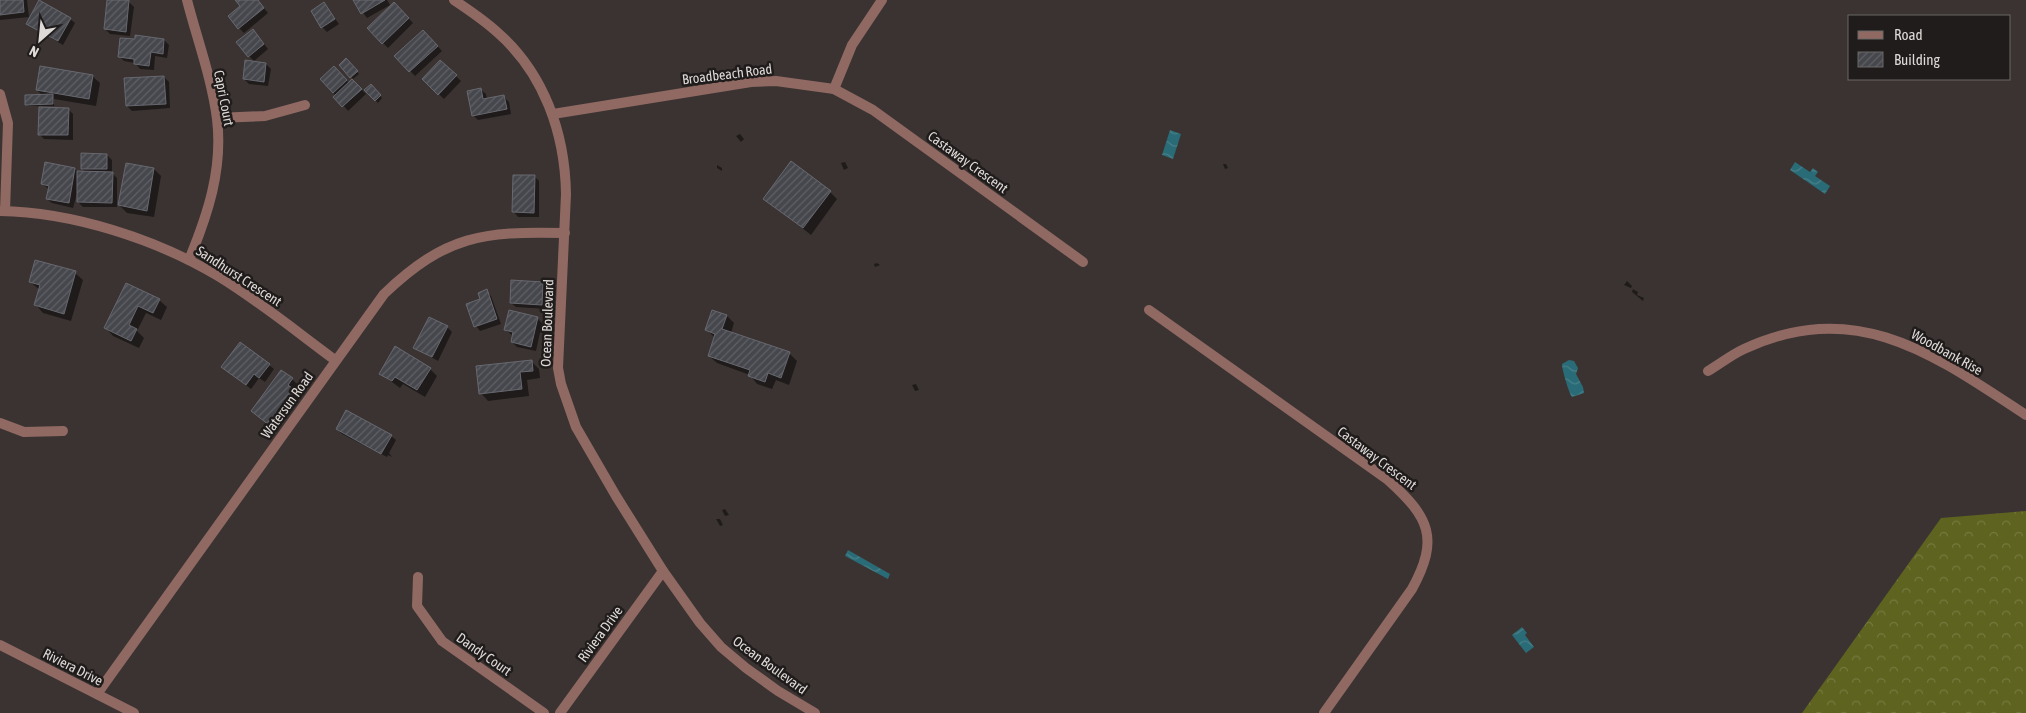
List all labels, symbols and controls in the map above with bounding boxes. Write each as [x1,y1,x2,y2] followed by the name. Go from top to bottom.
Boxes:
[15,15,65,65] north arrow
[1848,15,2011,80] legend
[1894,26,1923,43] text: Road
[27,43,41,61] text: N
[1894,51,1940,68] text: Building
[681,61,773,87] street label: Broadbeach Road
[211,69,237,127] street label: Capri Court
[925,128,1011,196] street label: Castaway Crescent
[193,242,285,310] street label: Sandhurst Crescent
[537,279,557,367] street label: Ocean Boulevard
[1909,326,1985,378] street label: Woodbank Rise
[258,369,316,441] street label: Watersun Road
[1334,423,1420,493] street label: Castaway Crescent
[574,603,626,665] street label: Riviera Drive
[454,629,514,679] street label: Dandy Court
[730,633,810,697] street label: Ocean Boulevard
[40,645,106,689] street label: Riviera Drive

